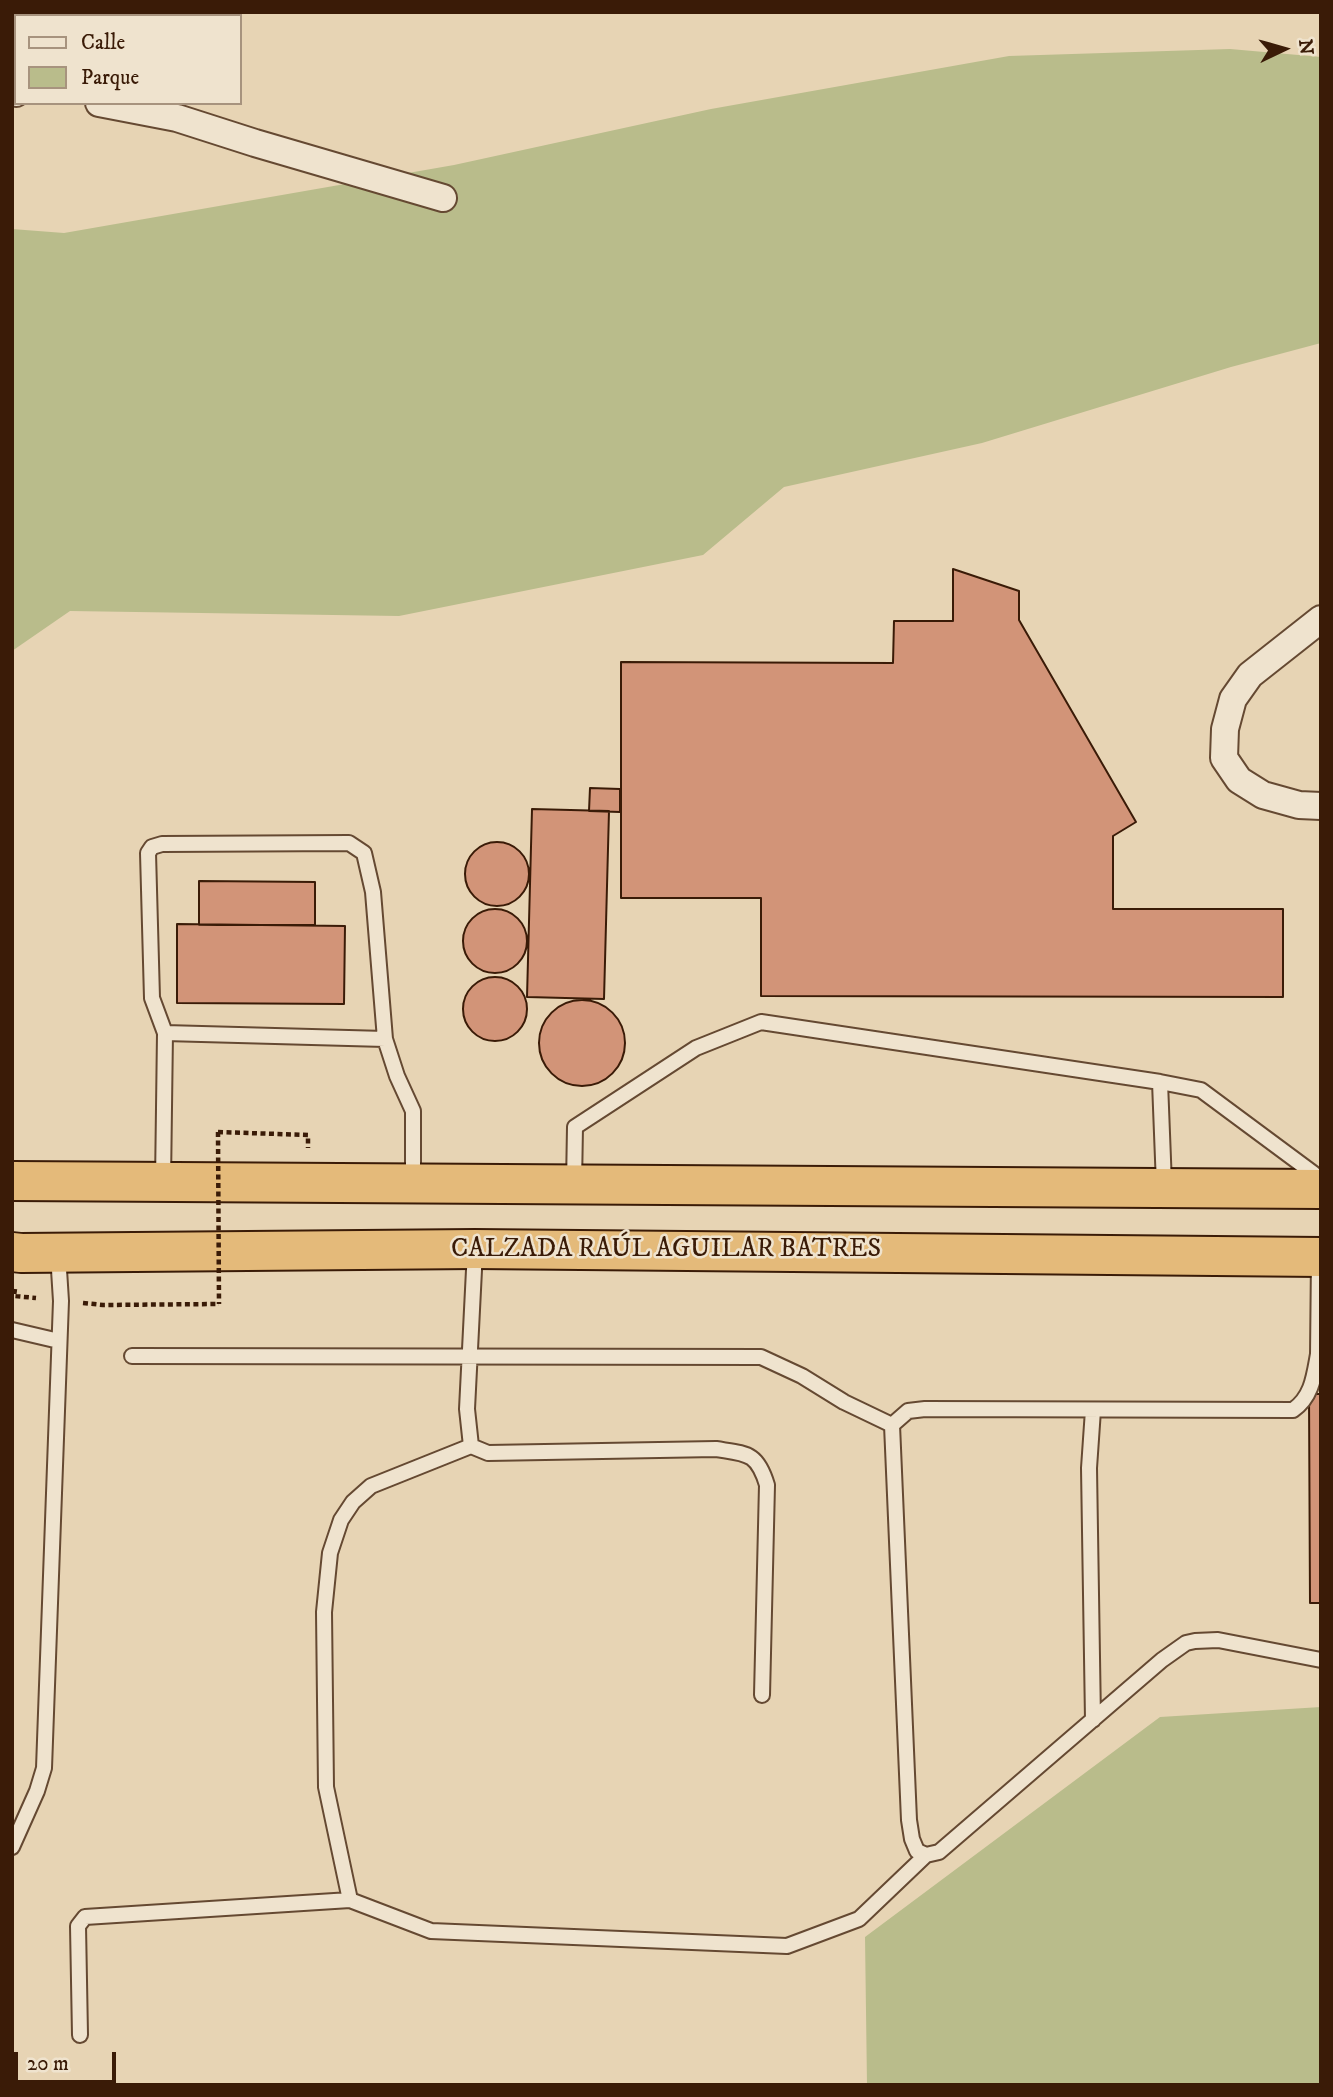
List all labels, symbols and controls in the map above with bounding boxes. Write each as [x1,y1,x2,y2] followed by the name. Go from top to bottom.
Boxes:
[14,14,242,105] legend
[1249,14,1319,84] north arrow
[81,30,125,56] text: Calle
[1293,38,1318,56] text: N
[81,65,139,91] text: Parque
[451,1235,881,1267] street label: CALZADA RAÚL AGUILAR BATRES
[18,2038,119,2082] scale bar
[27,2051,69,2077] text: 20 m

